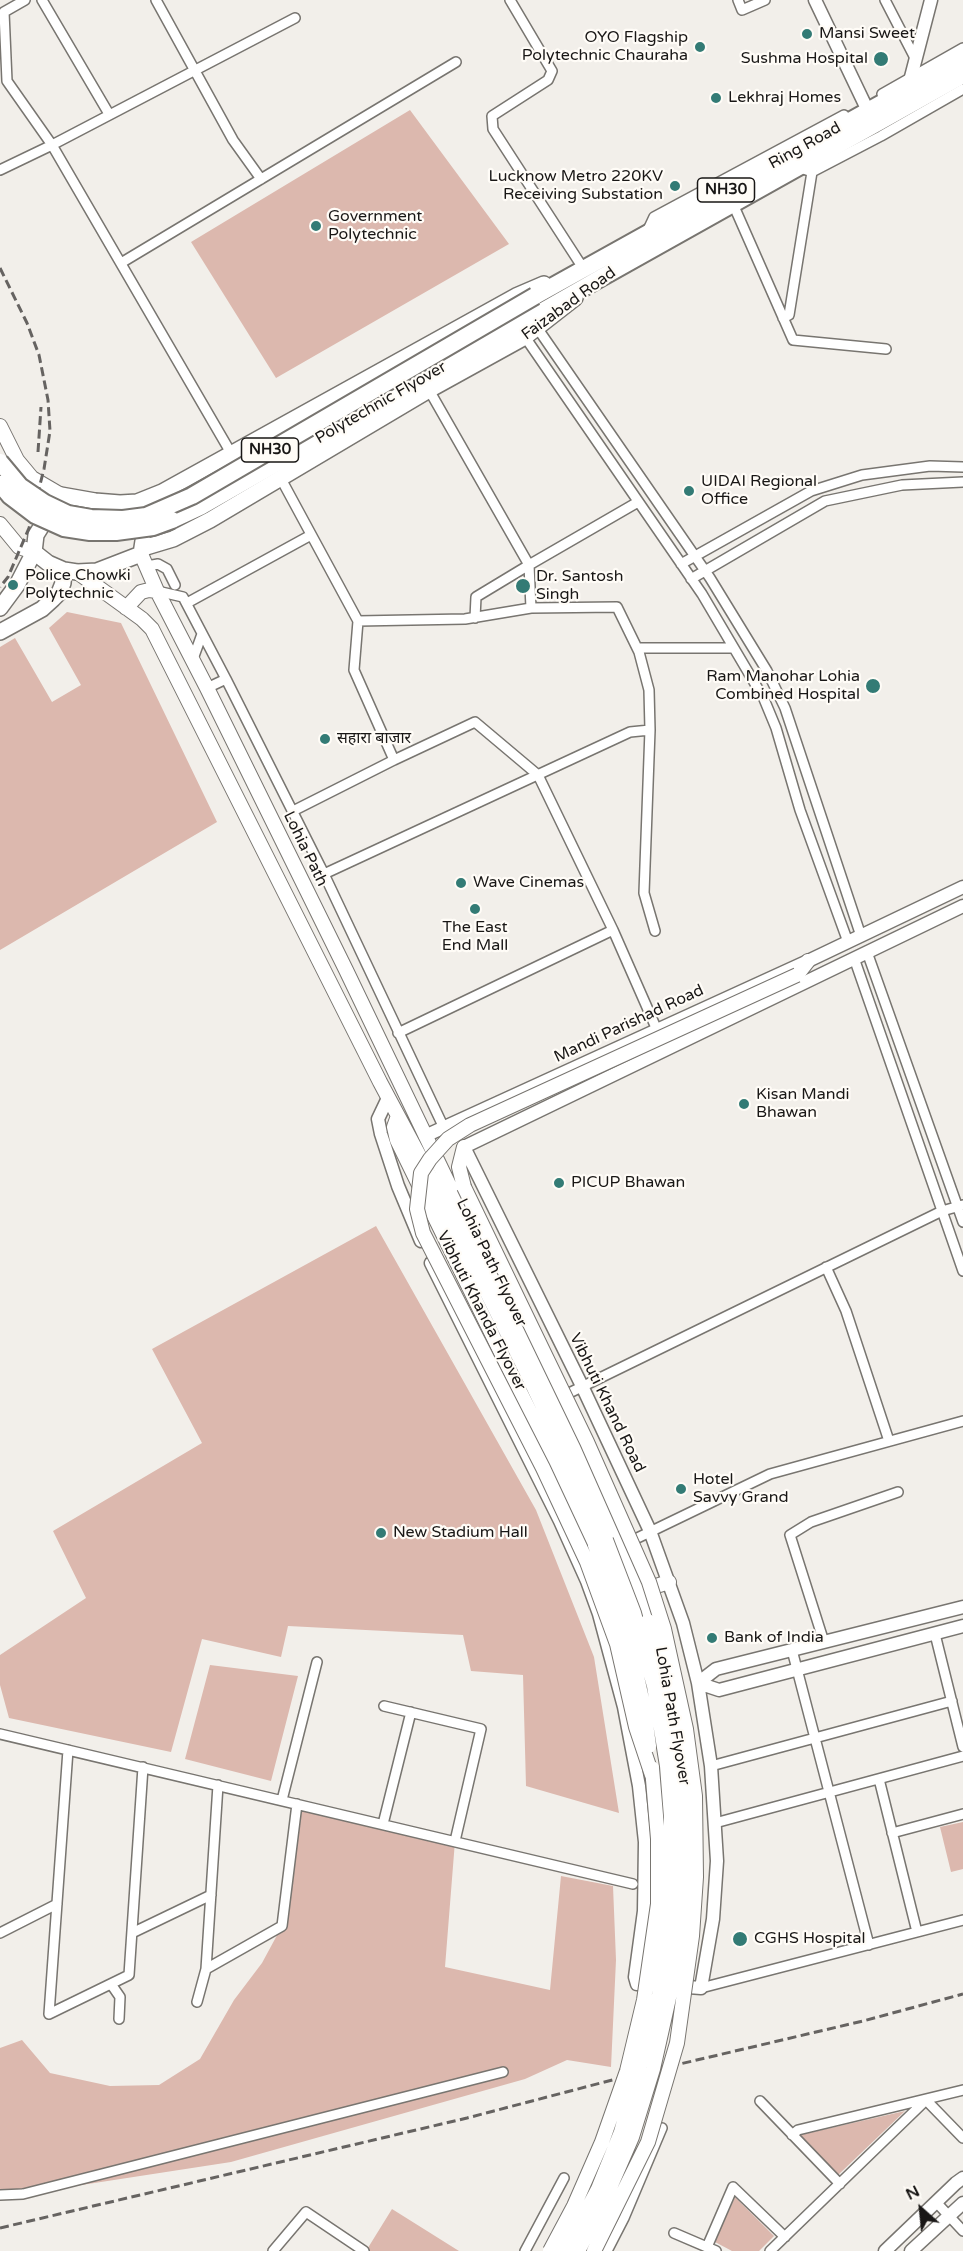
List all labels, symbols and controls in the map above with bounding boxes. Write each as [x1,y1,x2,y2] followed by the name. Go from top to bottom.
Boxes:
[819,24,915,44] place label: Mansi Sweet
[800,27,814,41] marker: Mansi Sweet
[522,28,688,66] place label: OYO Flagship Polytechnic Chauraha
[693,40,707,54] marker: OYO Flagship Polytechnic Chauraha
[741,49,868,69] place label: Sushma Hospital
[872,50,890,68] marker: Sushma Hospital
[728,88,841,108] place label: Lekhraj Homes
[709,91,723,105] marker: Lekhraj Homes
[766,118,844,174] street label: Ring Road
[488,167,663,205] place label: Lucknow Metro 220KV Receiving Substation
[698,178,754,202] road number: NH30
[668,179,682,193] marker: Lucknow Metro 220KV Receiving Substation
[328,207,422,245] place label: Government Polytechnic
[309,219,323,233] marker: Government Polytechnic
[518,263,620,345] street label: Faizabad Road
[312,358,450,448] street label: Polytechnic Flyover
[242,438,298,462] road number: NH30
[701,472,817,510] place label: UIDAI Regional Office
[682,484,696,498] marker: UIDAI Regional Office
[25,566,131,604] place label: Police Chowki Polytechnic
[536,567,623,605] place label: Dr. Santosh Singh
[514,577,532,595] marker: Dr. Santosh Singh
[6,578,20,592] marker: Police Chowki Polytechnic
[706,667,860,705] place label: Ram Manohar Lohia Combined Hospital
[864,677,882,695] marker: Ram Manohar Lohia Combined Hospital
[337,729,411,749] place label: सहारा बाजार
[318,732,332,746] marker: सहारा बाजार
[279,808,331,890] street label: Lohia Path
[473,873,584,893] place label: Wave Cinemas
[454,876,468,890] marker: Wave Cinemas
[468,902,482,916] marker: The East End Mall
[442,918,508,956] place label: The East End Mall
[551,981,707,1067] street label: Mandi Parishad Road
[756,1085,850,1123] place label: Kisan Mandi Bhawan
[737,1097,751,1111] marker: Kisan Mandi Bhawan
[571,1173,685,1193] place label: PICUP Bhawan
[552,1176,566,1190] marker: PICUP Bhawan
[452,1196,530,1330] street label: Lohia Path Flyover
[432,1228,530,1394] street label: Vibhuti Khanda Flyover
[565,1330,649,1476] street label: Vibhuti Khand Road
[693,1470,788,1508] place label: Hotel Savvy Grand
[674,1482,688,1496] marker: Hotel Savvy Grand
[393,1523,528,1543] place label: New Stadium Hall
[374,1526,388,1540] marker: New Stadium Hall
[724,1628,824,1648] place label: Bank of India
[705,1631,719,1645] marker: Bank of India
[650,1645,694,1787] street label: Lohia Path Flyover
[754,1929,865,1949] place label: CGHS Hospital
[731,1930,749,1948] marker: CGHS Hospital
[891,2179,951,2239] north arrow
[903,2181,923,2205] text: N

